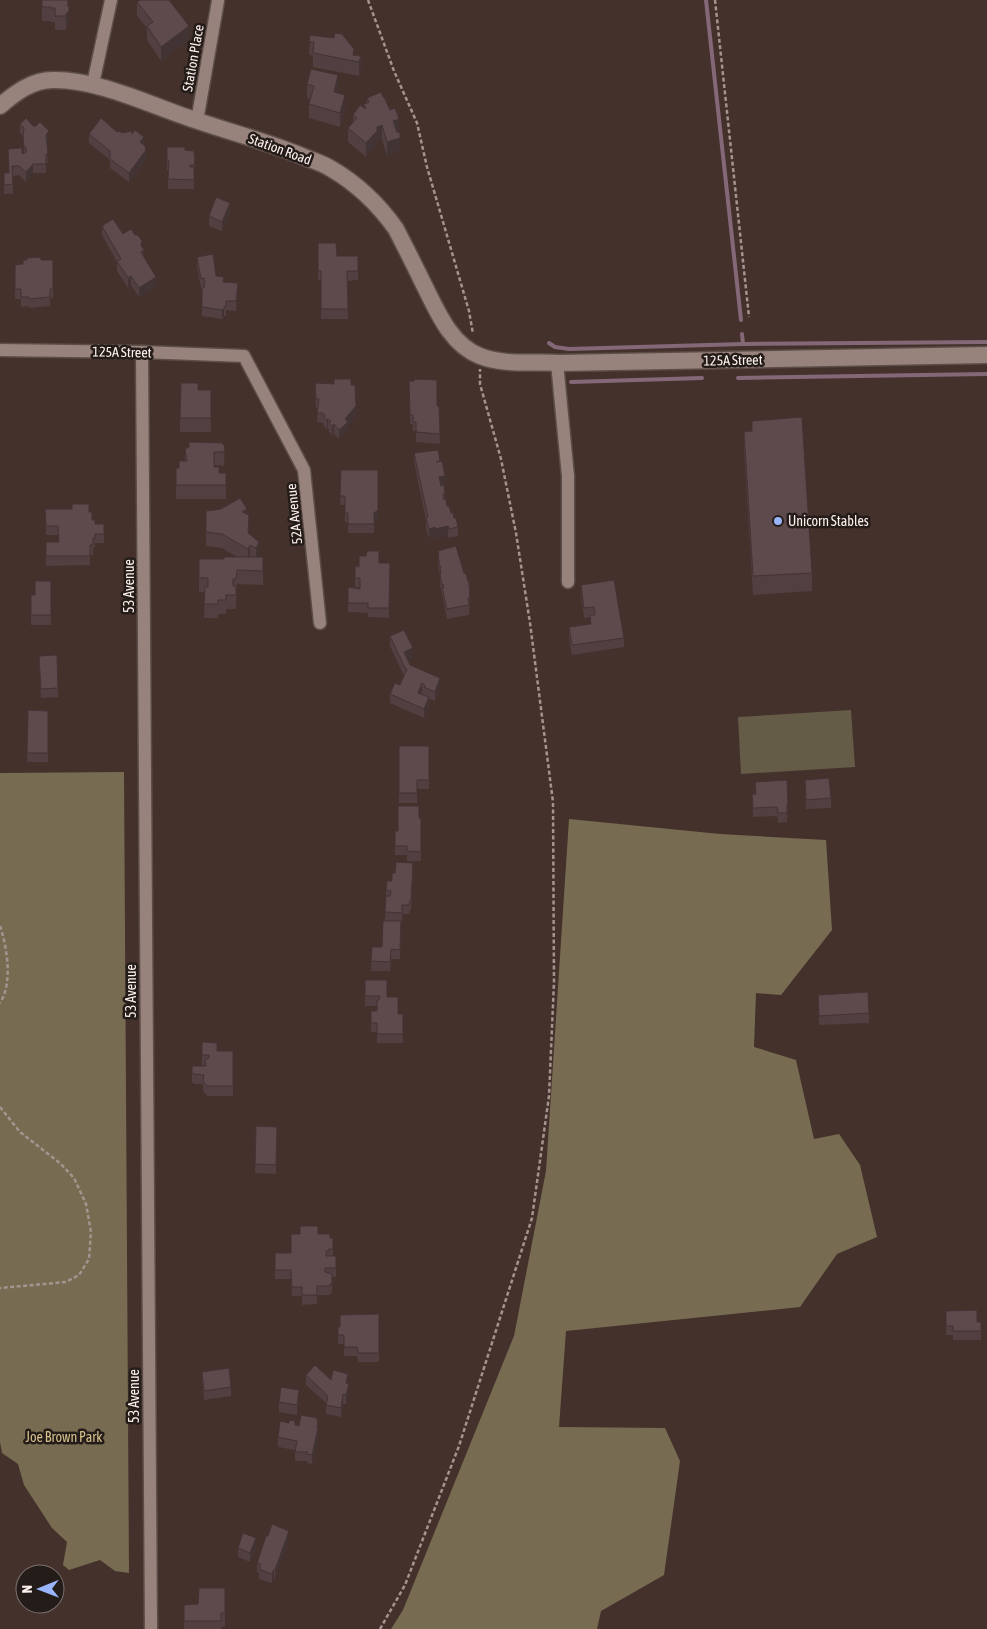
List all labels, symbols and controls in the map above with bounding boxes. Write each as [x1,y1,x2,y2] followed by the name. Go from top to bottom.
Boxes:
[179,23,207,93] street label: Station Place
[246,130,314,168] street label: Station Road
[92,343,152,361] street label: 125A Street
[703,351,763,369] street label: 125A Street
[283,483,305,545] street label: 52A Avenue
[788,513,869,529] place label: Unicorn Stables
[772,515,784,527] marker: Unicorn Stables
[121,559,137,613] street label: 53 Avenue
[123,964,139,1018] street label: 53 Avenue
[126,1369,142,1423] street label: 53 Avenue
[26,1429,103,1445] park label: Joe Brown Park
[15,1564,65,1614] north arrow
[19,1585,35,1593] text: N

